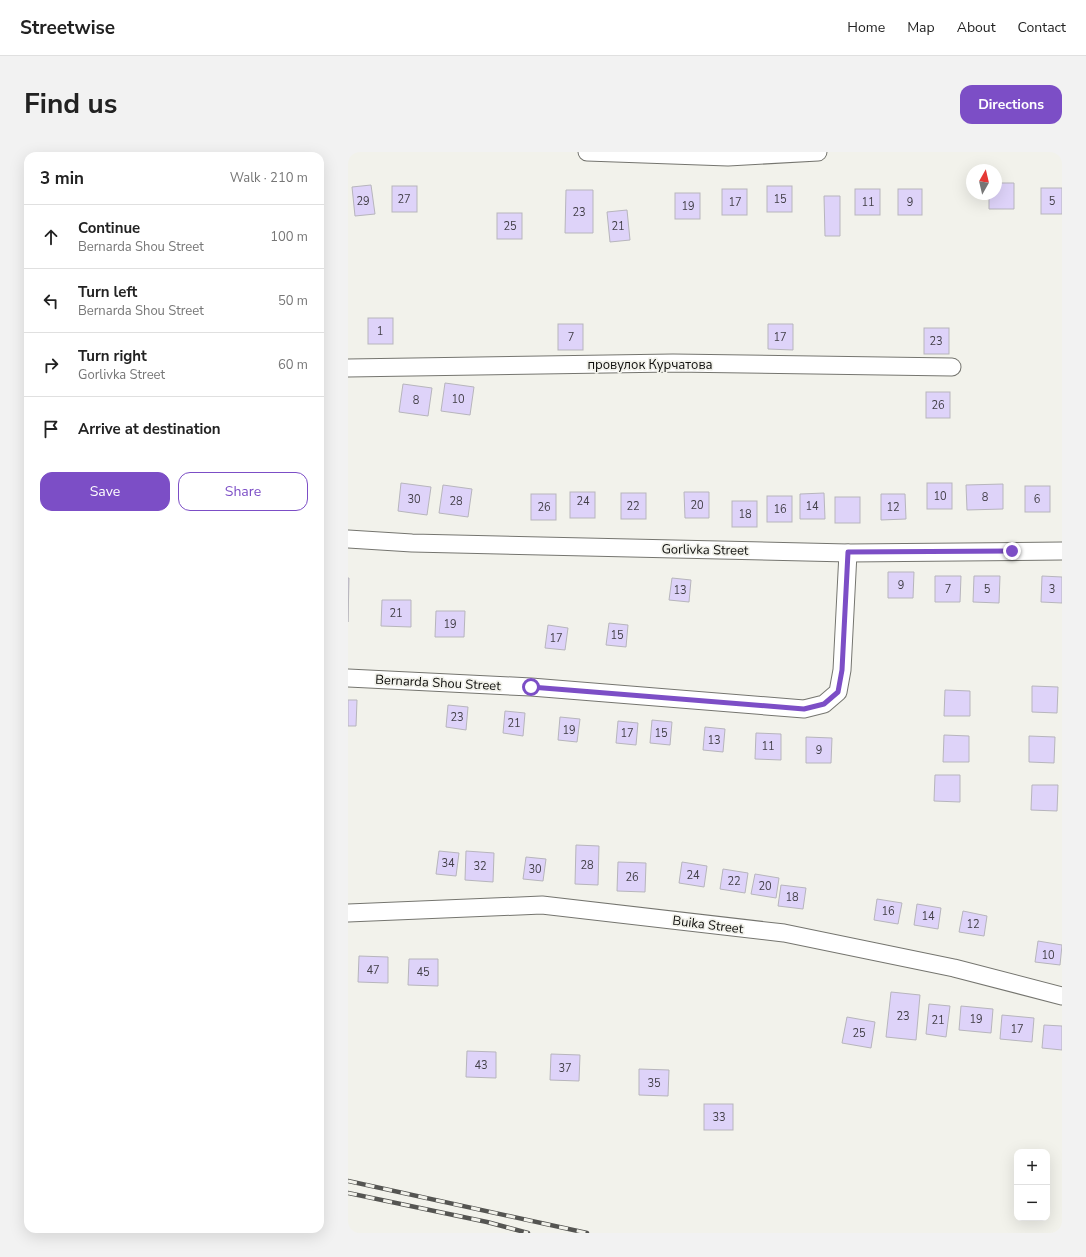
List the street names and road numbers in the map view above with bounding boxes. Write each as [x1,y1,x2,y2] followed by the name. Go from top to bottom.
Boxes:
[587,356,713,374] street label: провулок Курчатова
[661,540,749,560] street label: Gorlivka Street
[375,671,502,695] street label: Bernarda Shou Street
[671,912,745,938] street label: Buika Street

